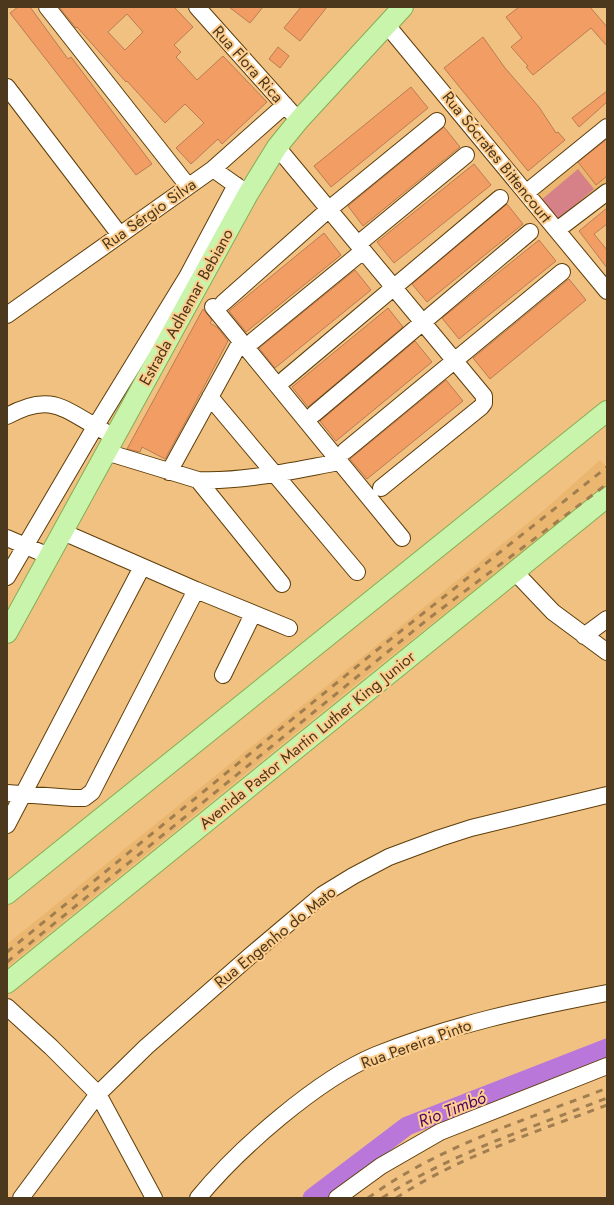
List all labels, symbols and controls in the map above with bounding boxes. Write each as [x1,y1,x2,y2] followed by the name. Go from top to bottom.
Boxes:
[207,20,289,108] street label: Rua Flora Rica
[437,86,557,228] street label: Rua Sócrates Bittencourt
[97,173,201,255] street label: Rua Sérgio Silva
[133,224,239,390] street label: Estrada Adhemar Bebiano
[194,645,420,835] street label: Avenida Pastor Martin Luther King Junior
[209,880,341,993] street label: Rua Engenho do Mato
[358,1013,475,1075] street label: Rua Pereira Pinto
[415,1085,489,1133] water label: Rio Timbó

